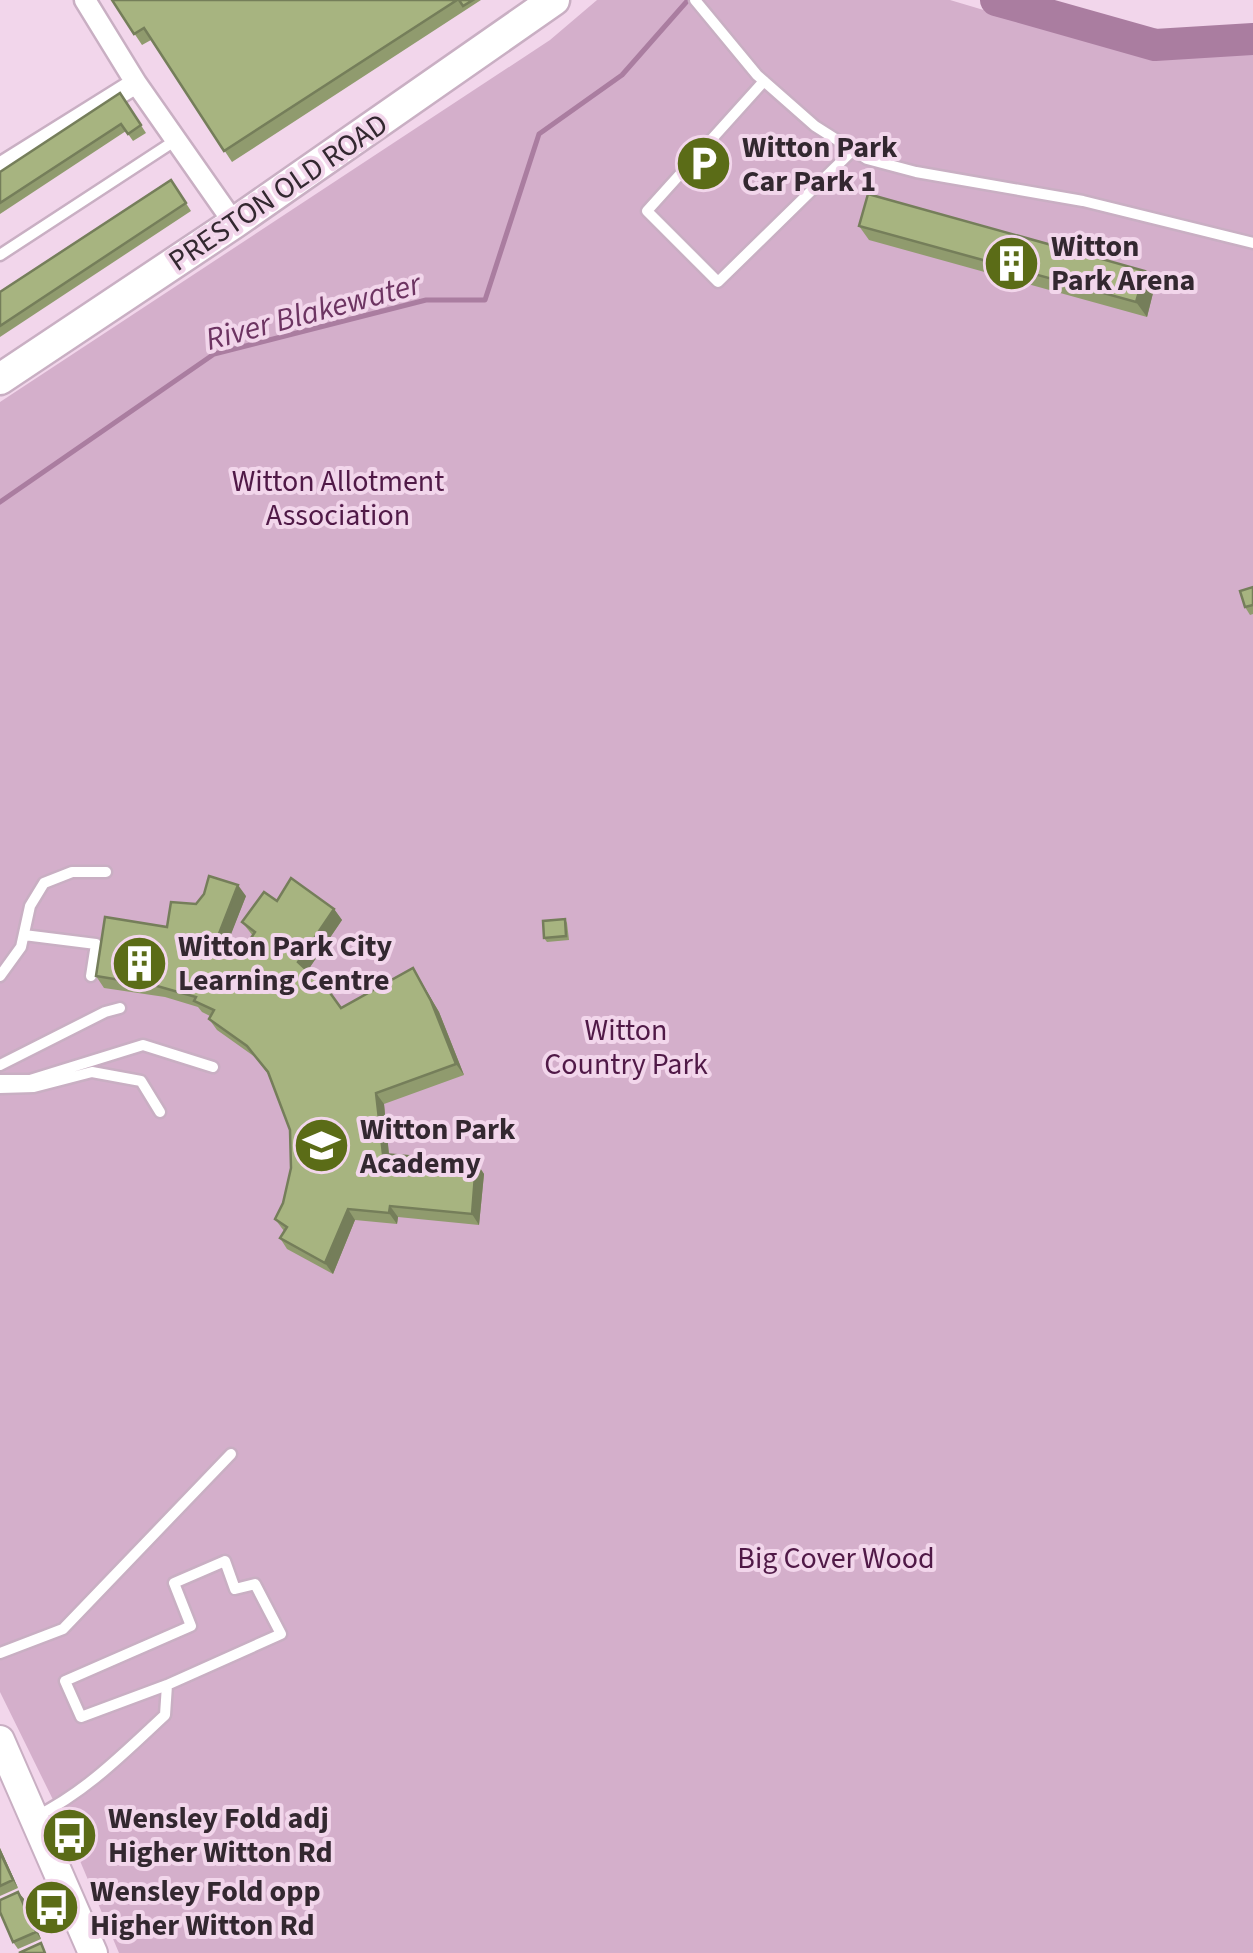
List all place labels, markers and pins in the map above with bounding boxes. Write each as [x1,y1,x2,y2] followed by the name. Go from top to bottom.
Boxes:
[742,126,898,203] place label: Witton Park Car Park 1
[673,134,733,194] parking icon: Witton Park Car Park 1
[1051,225,1195,302] place label: Witton Park Arena
[982,233,1042,293] building icon: Witton Park Arena
[178,925,393,1002] place label: Witton Park City Learning Centre
[109,933,169,993] building icon: Witton Park City Learning Centre
[359,1108,516,1185] place label: Witton Park Academy
[291,1116,351,1176] school or university icon: Witton Park Academy
[108,1797,333,1874] place label: Wensley Fold adj Higher Witton Rd
[39,1805,99,1865] bus stop icon: Wensley Fold adj Higher Witton Rd
[90,1870,321,1947] place label: Wensley Fold opp Higher Witton Rd
[21,1878,81,1938] bus stop icon: Wensley Fold opp Higher Witton Rd

